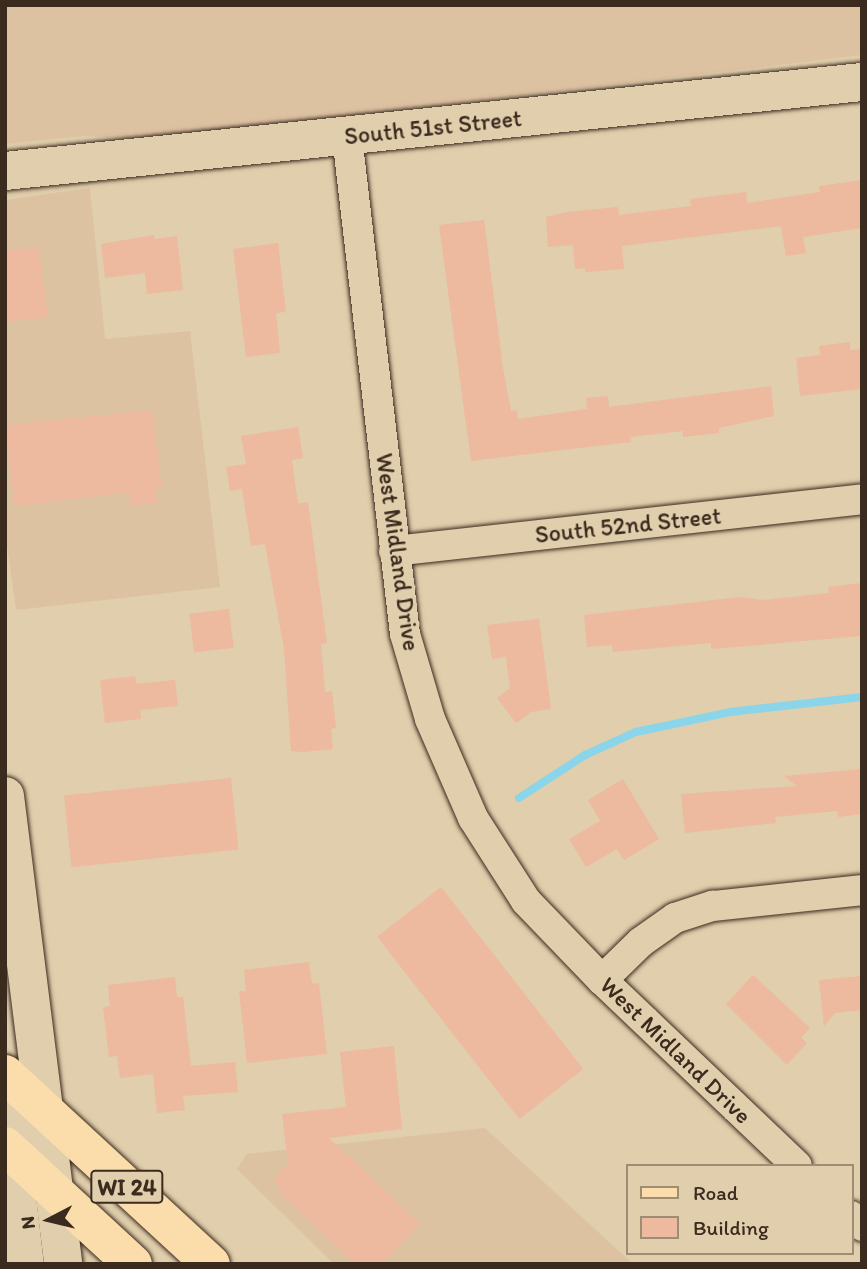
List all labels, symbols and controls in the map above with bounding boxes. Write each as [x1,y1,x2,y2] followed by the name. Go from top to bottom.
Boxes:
[343,103,523,151] street label: South 51st Street
[370,451,426,653] street label: West Midland Drive
[534,501,722,549] street label: South 52nd Street
[594,970,758,1130] street label: West Midland Drive
[626,1164,853,1255] legend
[90,1168,164,1206] road number: WI 24
[693,1180,738,1205] text: Road
[14,1185,84,1255] north arrow
[15,1215,40,1230] text: N
[693,1215,769,1240] text: Building

